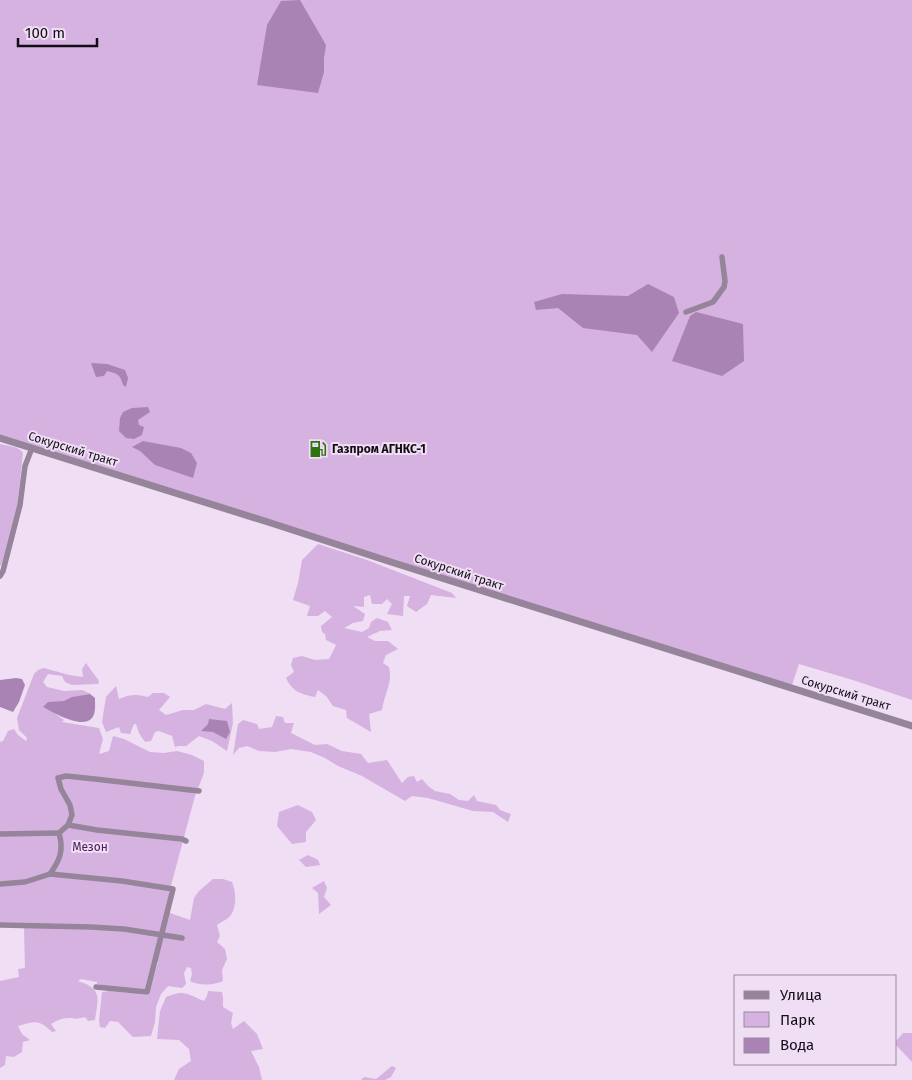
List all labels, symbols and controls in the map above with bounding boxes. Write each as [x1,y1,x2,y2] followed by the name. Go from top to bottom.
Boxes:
[18,15,96,47] scale bar
[25,24,65,42] text: 100 m
[27,429,120,469] street label: Сокурский тракт
[308,439,328,459] fuel station icon: Газпром АГНКС-1
[332,442,426,456] place label: Газпром АГНКС-1
[413,551,506,593] street label: Сокурский тракт
[800,673,893,713] street label: Сокурский тракт
[72,840,108,854] park label: Мезон
[734,975,897,1065] legend
[780,986,822,1004] text: Улица
[780,1011,815,1029] text: Парк
[780,1036,814,1054] text: Вода

